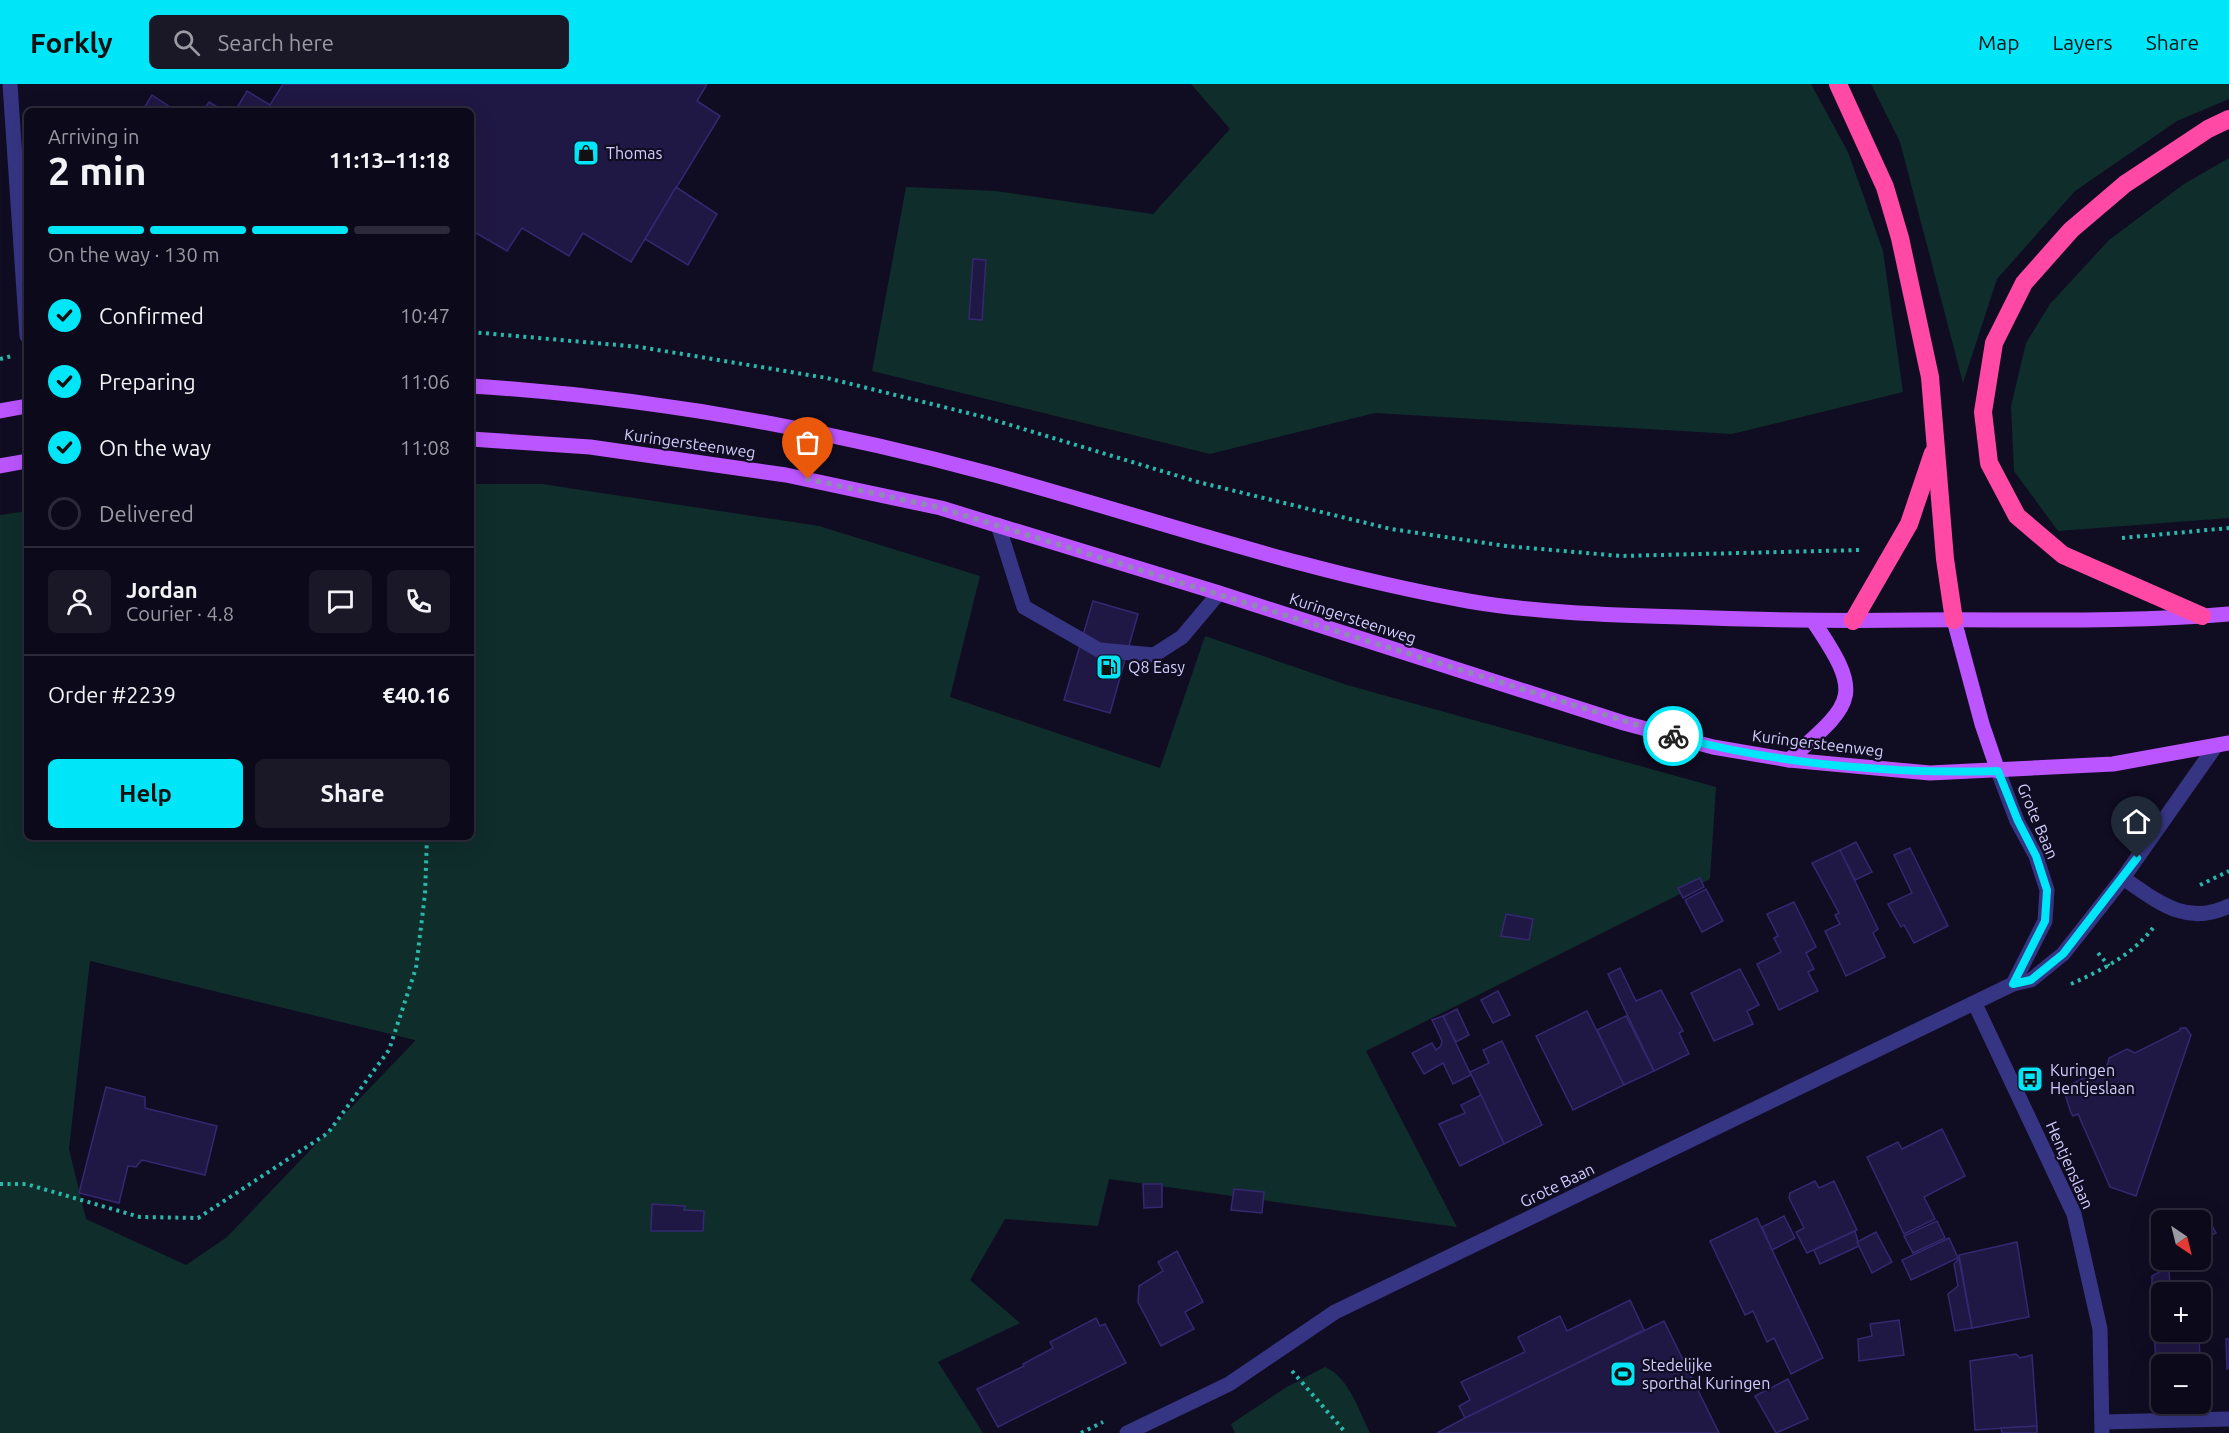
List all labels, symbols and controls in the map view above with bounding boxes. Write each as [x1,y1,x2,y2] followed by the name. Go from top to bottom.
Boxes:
[149,15,569,69] search box
[170,26,203,59] icon: search
[30,27,113,58] text: Forkly
[218,30,334,55] text: Search here
[1978,30,2019,54] text: Map
[2052,30,2113,54] text: Layers
[2146,30,2199,54] text: Share
[48,125,139,148] text: Arriving in
[571,138,601,168] shop icon: Thomas
[606,144,662,162] place label: Thomas
[329,147,450,172] text: 11:13–11:18
[48,149,147,192] text: 2 min
[48,243,220,266] text: On the way · 130 m
[48,299,81,332] icon: check
[99,303,204,328] text: Confirmed
[400,304,450,327] text: 10:47
[48,365,81,398] icon: check
[99,369,196,394] text: Preparing
[400,370,450,393] text: 11:06
[782,417,833,479] pin
[623,425,757,461] street label: Kuringersteenweg
[791,426,824,459] icon: bag
[48,431,81,464] icon: check
[99,435,211,460] text: On the way
[400,436,450,459] text: 11:08
[99,501,194,526] text: Delivered
[48,570,111,633] button: person
[309,570,372,633] button: chat
[387,570,450,633] button: phone
[126,577,198,602] text: Jordan
[1287,589,1419,647] street label: Kuringersteenweg
[126,602,234,625] text: Courier · 4.8
[1094,652,1124,682] fuel station icon: Q8 Easy
[1128,658,1185,676] place label: Q8 Easy
[48,682,176,707] text: Order #2239
[383,682,450,707] text: €40.16
[1643,706,1703,766] courier
[1657,720,1690,753] icon: bike
[1751,726,1885,760] street label: Kuringersteenweg
[48,759,243,828] button: Help
[255,759,450,828] button: Share
[2014,780,2062,862] street label: Grote Baan
[2111,796,2162,858] pin
[2120,805,2153,838] icon: home
[2050,1061,2135,1097] place label: Kuringen Hentjeslaan
[2015,1064,2045,1094] bus stop icon: Kuringen Hentjeslaan
[2043,1118,2097,1212] street label: Hentjenslaan
[1517,1159,1597,1211] street label: Grote Baan
[2151,1210,2211,1270] north arrow
[2151,1210,2211,1414] map controls
[2151,1282,2211,1342] button: +
[2151,1354,2211,1414] button: −
[1642,1356,1770,1392] place label: Stedelijke sporthal Kuringen
[1608,1359,1638,1389] sports icon: Stedelijke sporthal Kuringen

